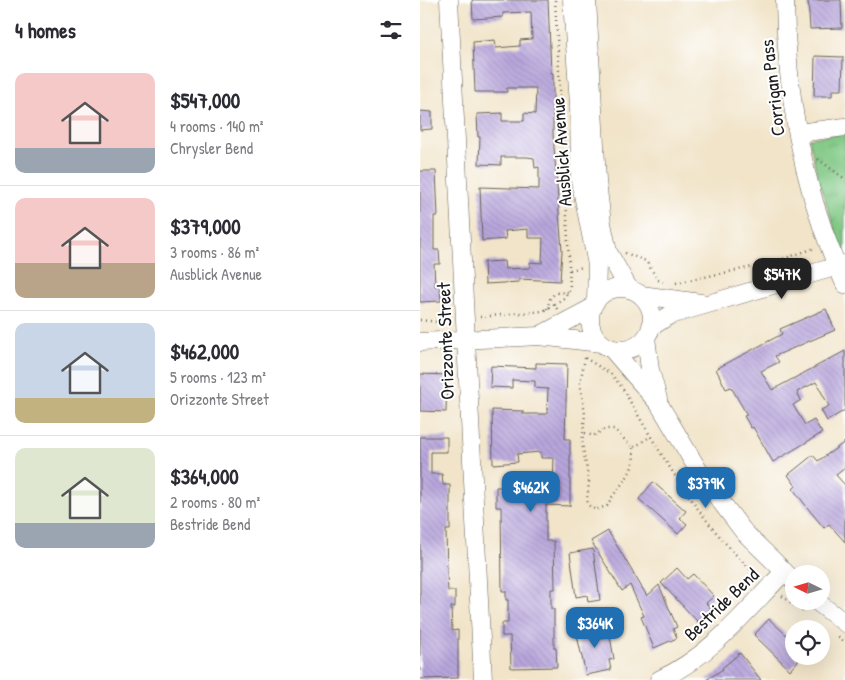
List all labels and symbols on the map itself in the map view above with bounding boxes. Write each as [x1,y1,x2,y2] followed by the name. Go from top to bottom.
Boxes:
[753,38,791,138] street label: Corrigan Pass
[544,96,578,207] street label: Ausblick Avenue
[747,258,817,300] pin: $547K
[430,281,460,400] street label: Orizzonte Street
[671,466,741,509] pin: $379K
[496,470,566,513] pin: $462K
[678,561,765,646] street label: Bestride Bend
[785,565,830,610] north arrow
[560,606,630,649] pin: $364K

